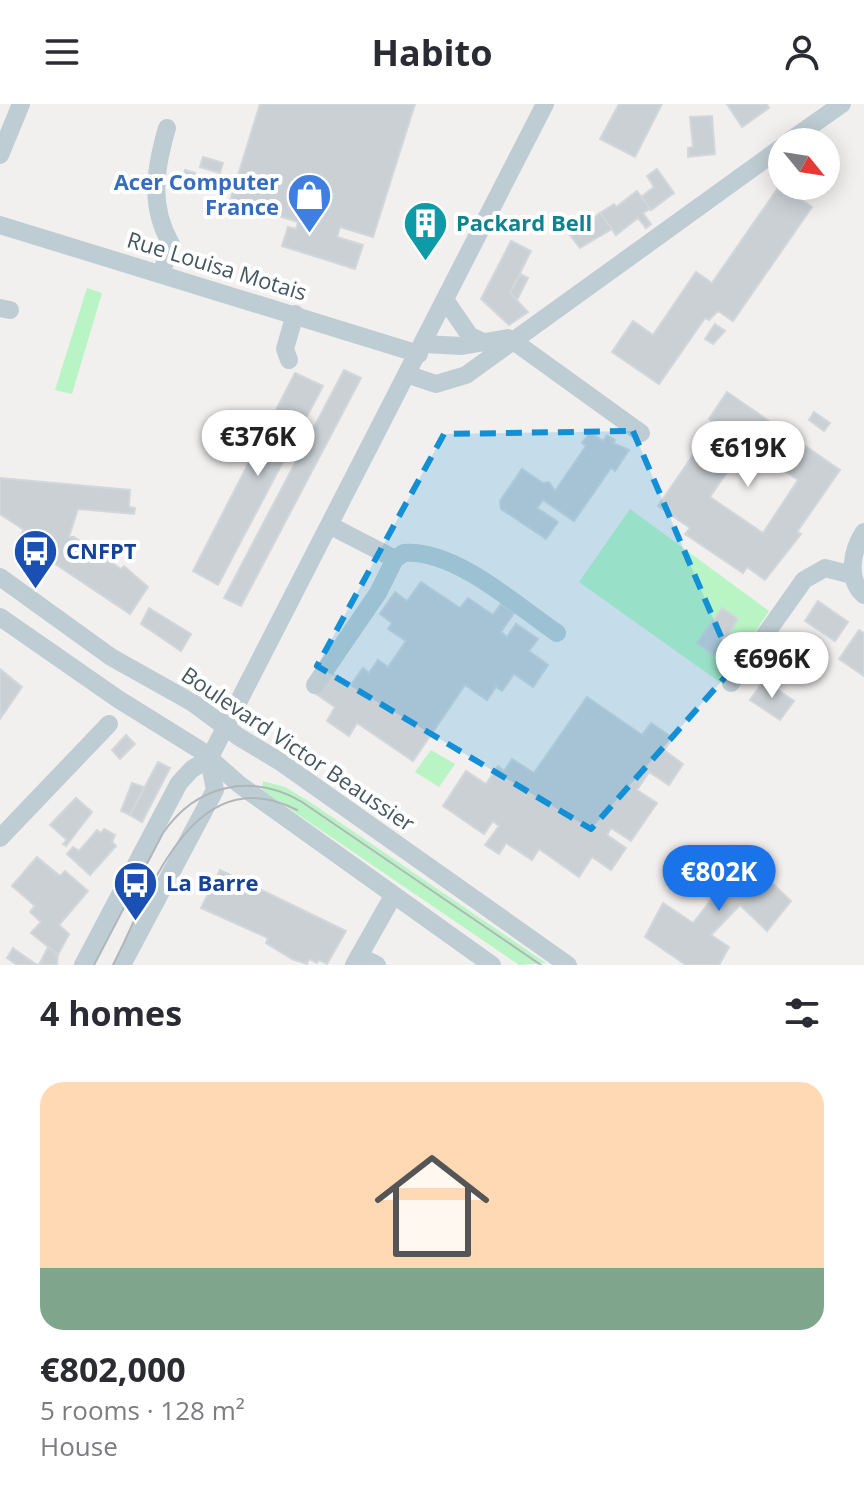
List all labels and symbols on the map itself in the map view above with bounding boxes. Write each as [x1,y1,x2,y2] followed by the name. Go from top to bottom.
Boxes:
[768,128,840,200] north arrow
[114,166,279,221] place label: Acer Computer France
[286,171,334,234] shop icon: Acer Computer France
[401,199,449,262] building icon: Packard Bell
[456,207,592,237] place label: Packard Bell
[124,223,311,307] street label: Rue Louisa Motais
[202,410,314,478] pin: €376K
[692,421,804,489] pin: €619K
[11,527,59,590] bus stop icon: CNFPT
[66,535,137,565] place label: CNFPT
[716,632,828,700] pin: €696K
[176,659,421,838] street label: Boulevard Victor Beaussier
[663,845,775,913] pin: €802K
[111,859,159,922] bus stop icon: La Barre
[166,867,258,897] place label: La Barre

